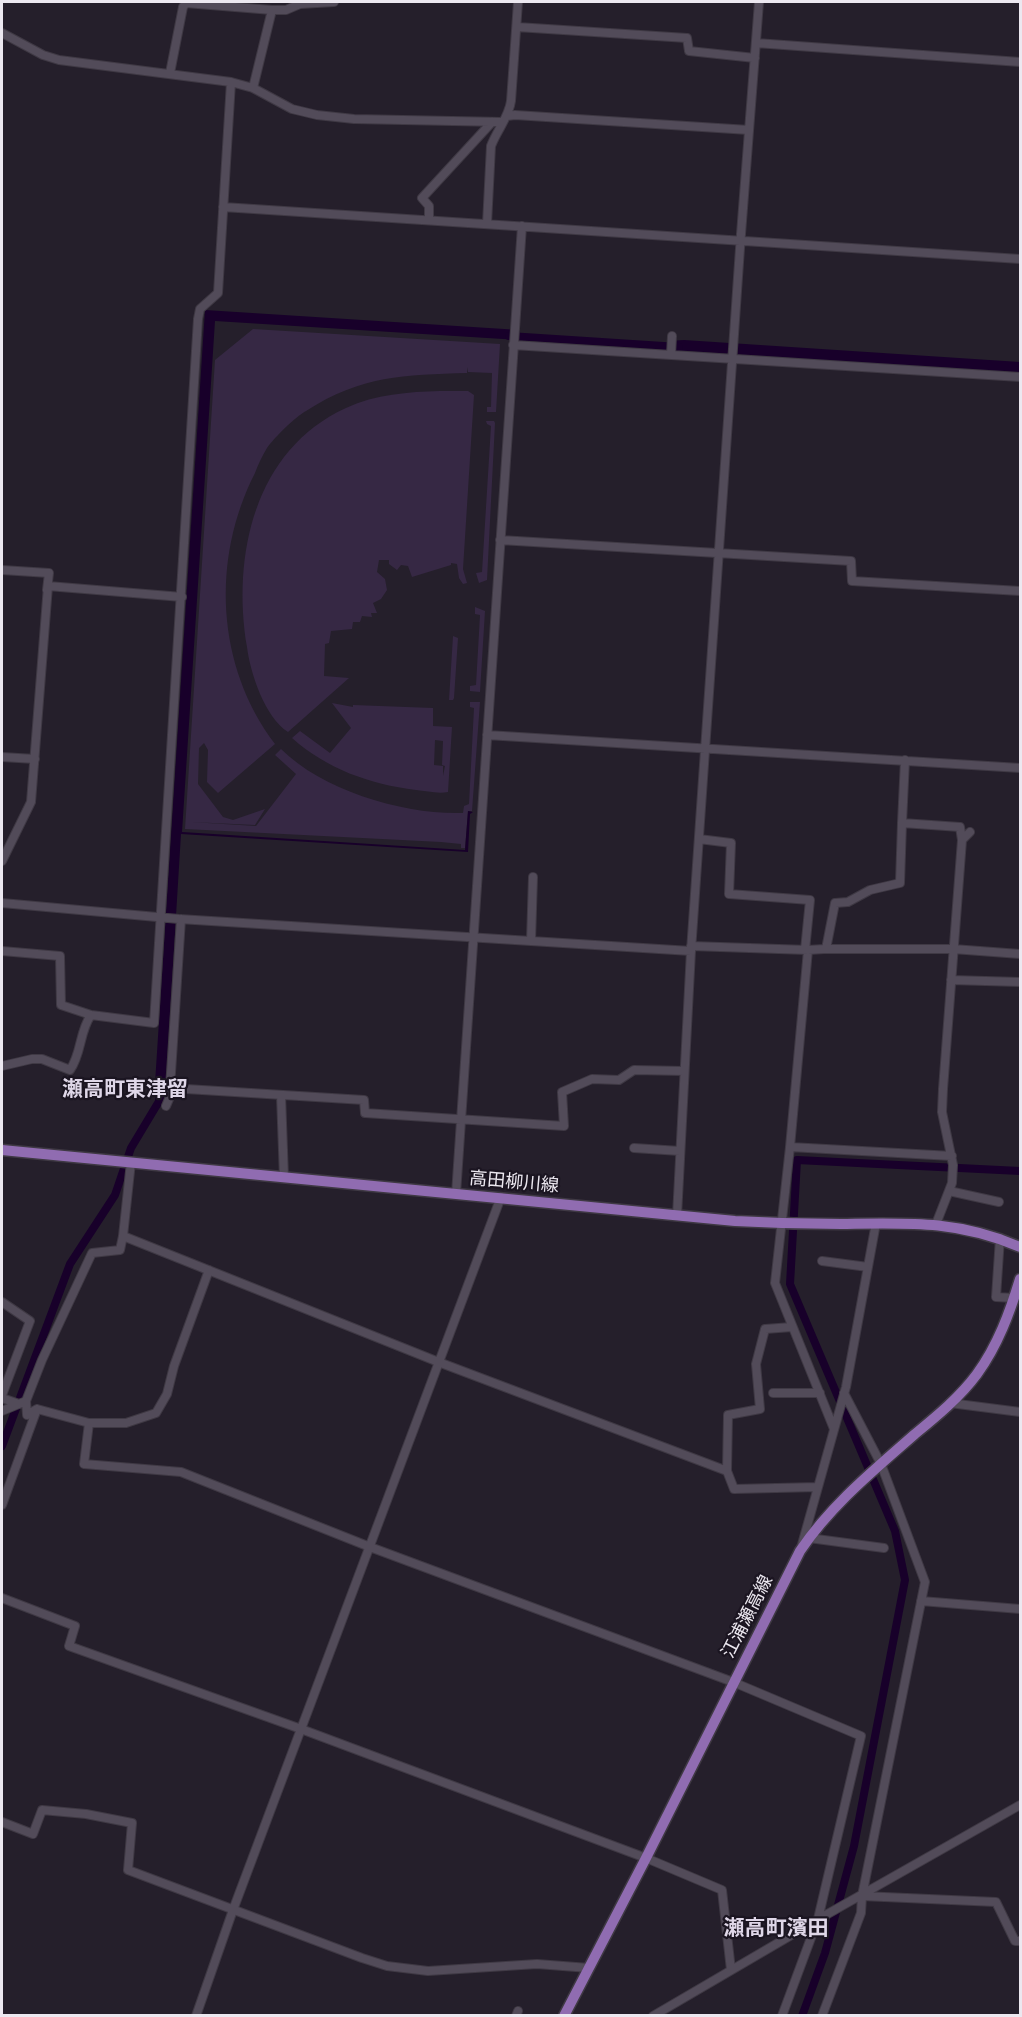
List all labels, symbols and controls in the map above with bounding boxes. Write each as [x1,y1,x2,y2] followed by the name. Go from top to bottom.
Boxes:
[62,1078,188,1104] district label: 瀬高町東津留
[468,1168,560,1198] street label: 高田柳川線
[718,1572,778,1662] street label: 江浦瀬高線
[724,1917,828,1943] district label: 瀬高町濱田

